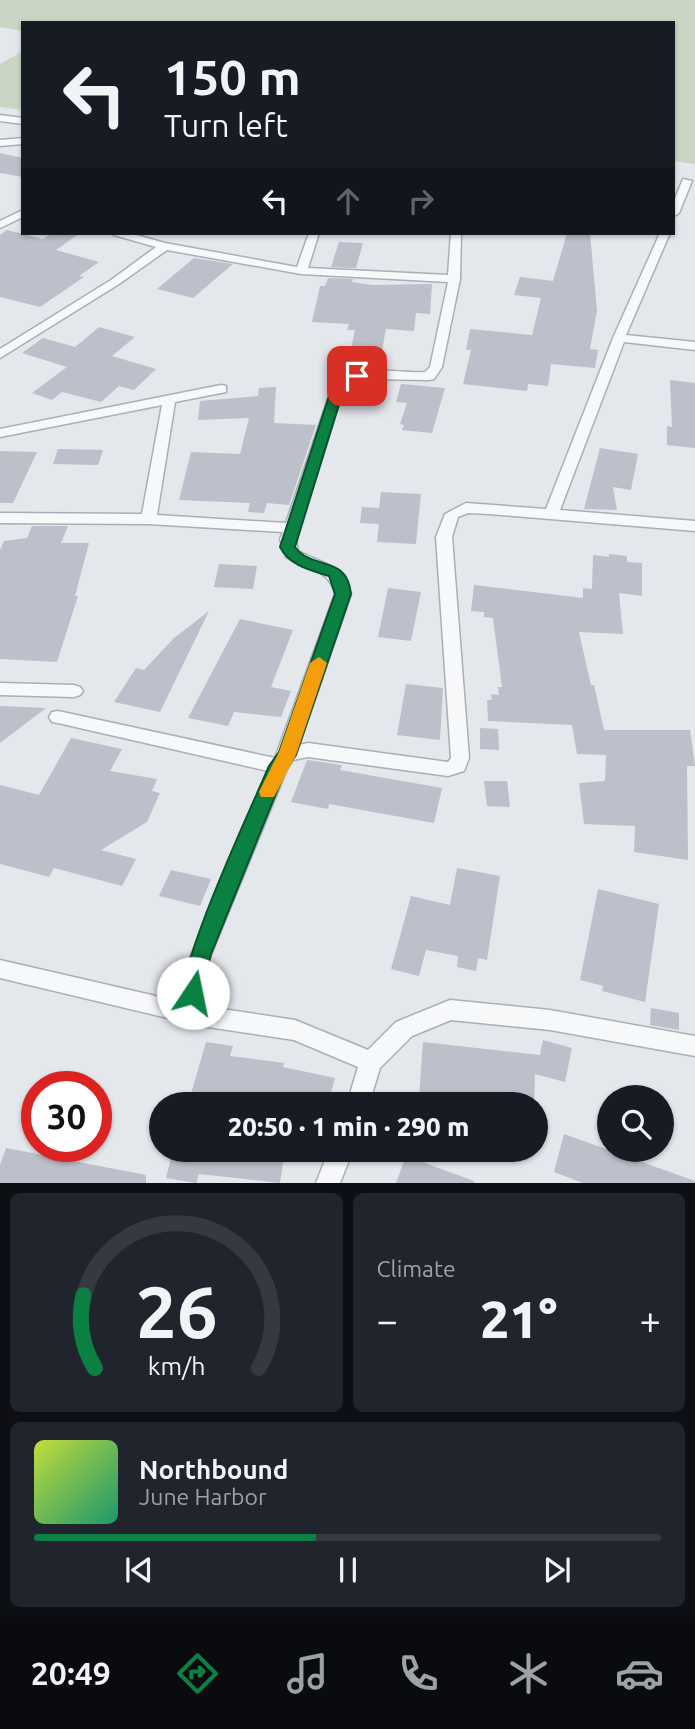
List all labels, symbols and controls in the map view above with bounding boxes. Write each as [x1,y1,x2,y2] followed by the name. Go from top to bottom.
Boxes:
[49,49,140,140] icon: left
[164,49,301,104] text: 150 m
[164,107,288,143] text: Turn left
[256,182,294,220] icon: left
[329,182,367,220] icon: ahead
[402,182,440,220] icon: right
[327,346,387,406] pin
[338,357,376,395] icon: arrive
[156,956,230,1030] position arrow
[21,1071,112,1162] speed limit sign: 30
[597,1085,674,1162] map controls
[597,1085,674,1162] button: search
[228,1112,469,1141] text: 20:50 · 1 min · 290 m
[377,1256,456,1281] text: Climate
[135,1271,217,1353] text: 26
[480,1290,558,1348] text: 21°
[377,1299,398,1341] text: −
[640,1299,661,1341] text: +
[147,1352,205,1380] text: km/h
[139,1455,288,1484] text: Northbound
[139,1484,267,1509] text: June Harbor
[120,1551,158,1589] icon: previous
[329,1551,367,1589] icon: pause
[538,1551,576,1589] icon: next
[173,1649,222,1698] icon: directions
[283,1649,332,1698] icon: music
[394,1649,443,1698] icon: phone
[504,1649,553,1698] icon: climate
[615,1649,664,1698] icon: car
[31,1655,111,1691] text: 20:49

